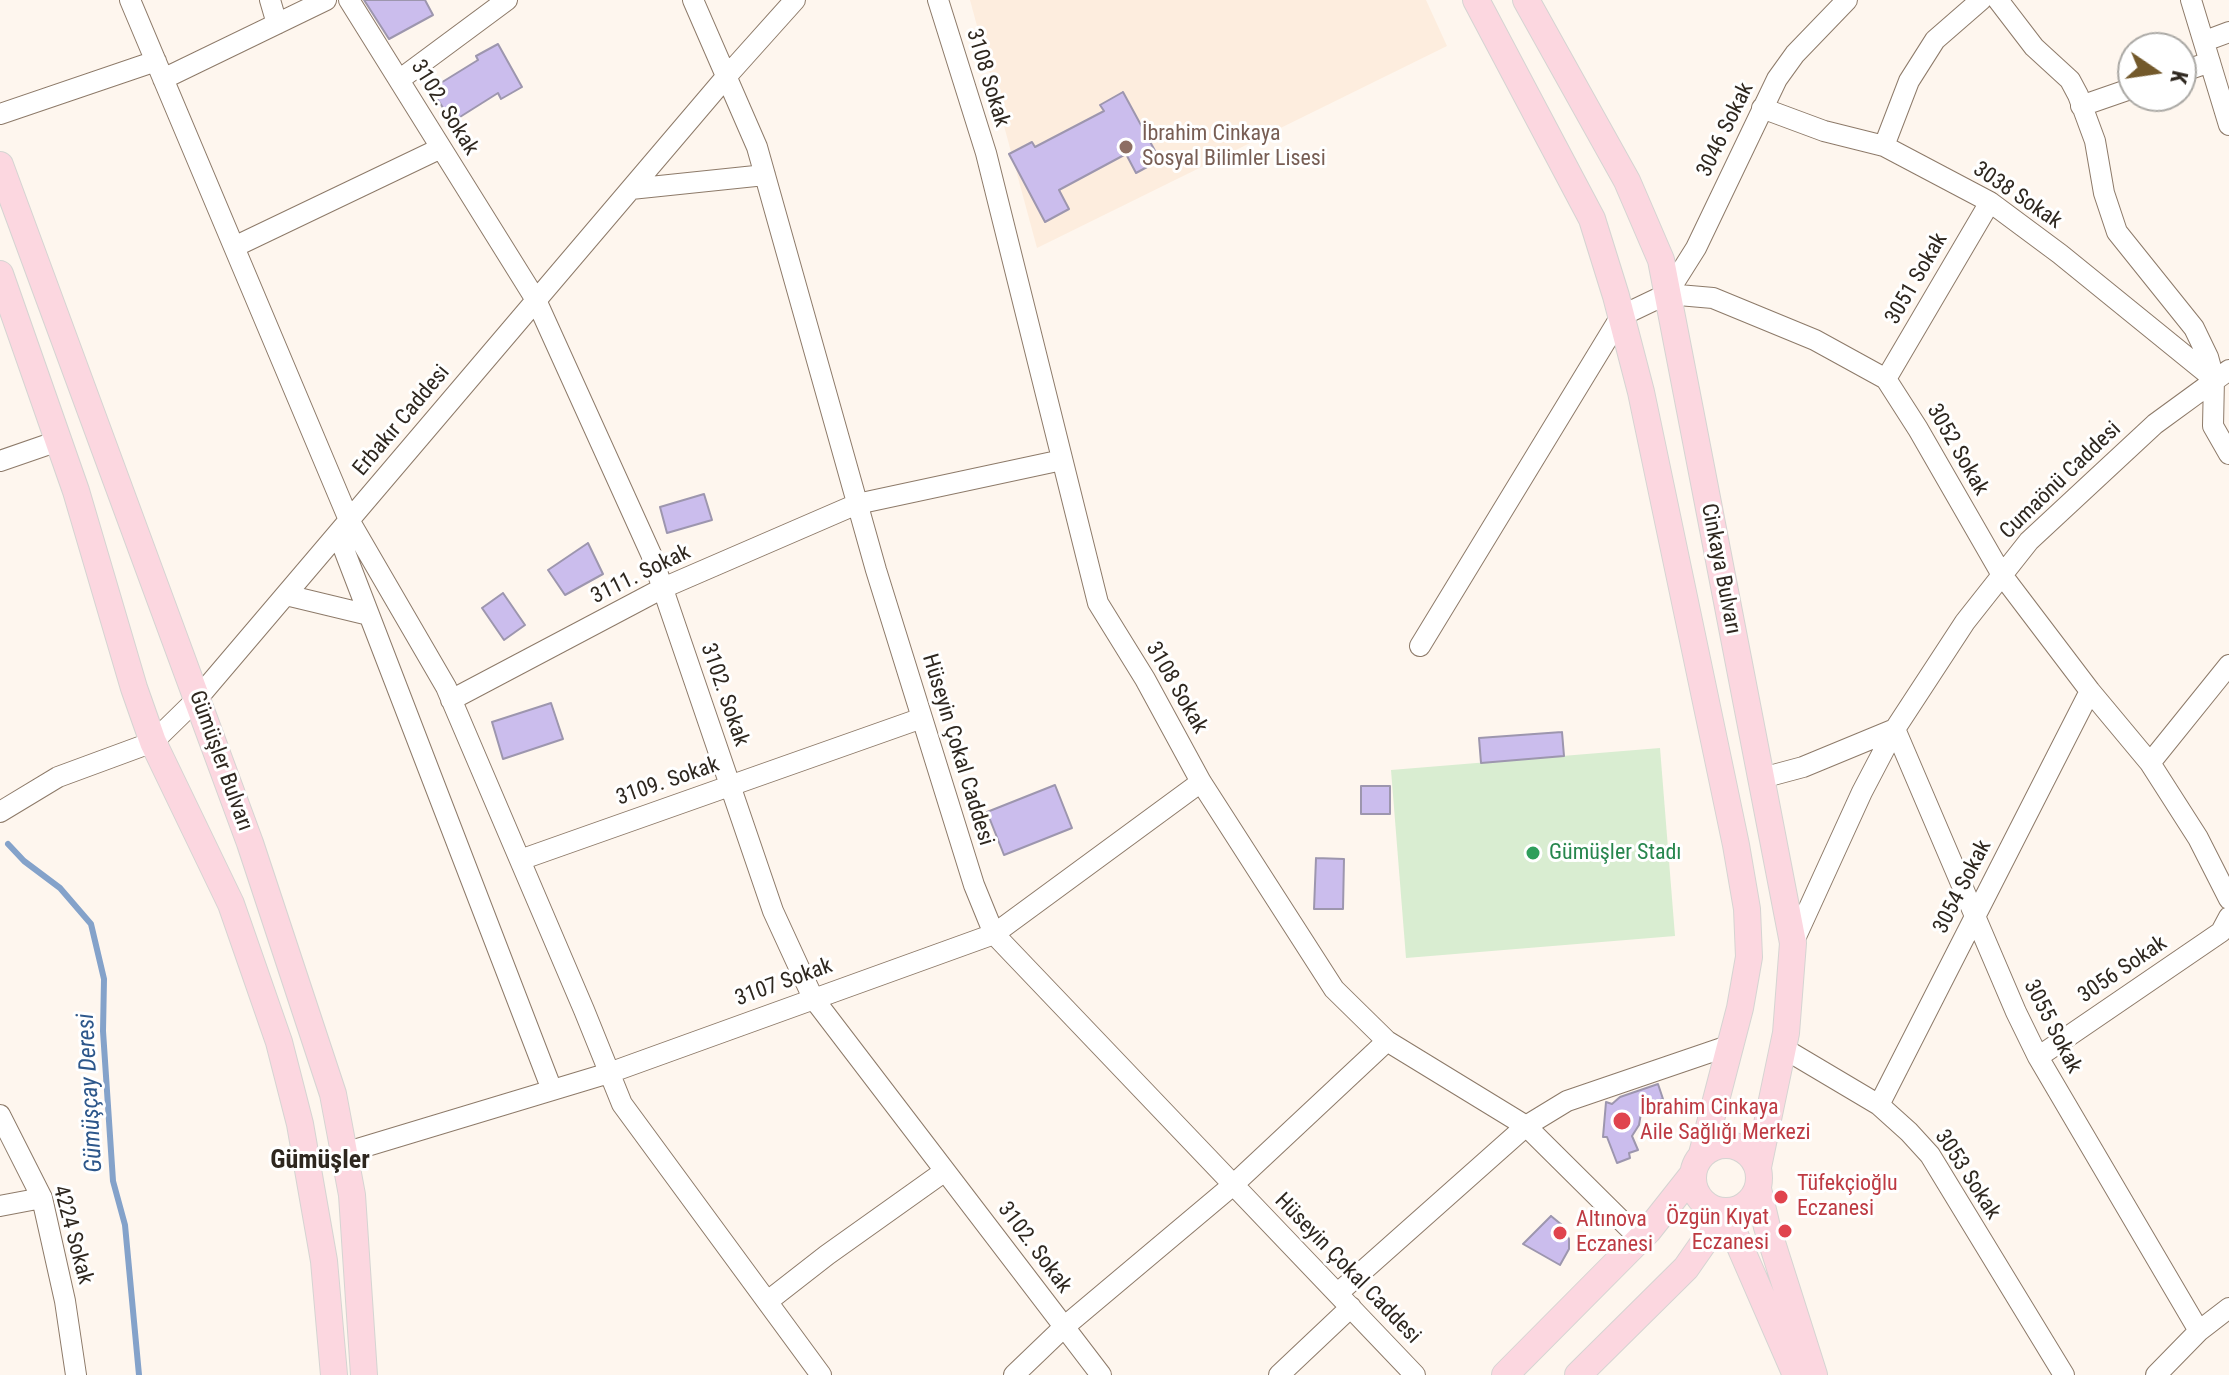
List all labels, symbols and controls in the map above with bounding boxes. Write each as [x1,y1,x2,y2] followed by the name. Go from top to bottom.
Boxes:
[960,26,1014,130] street label: 3108 Sokak
[2117,32,2197,112] north arrow
[404,56,484,160] street label: 3102. Sokak
[2165,68,2192,86] text: K
[1692,79,1760,181] street label: 3046 Sokak
[1142,121,1326,172] place label: İbrahim Cinkaya Sosyal Bilimler Lisesi
[1117,138,1135,156] marker: İbrahim Cinkaya Sosyal Bilimler Lisesi
[1968,157,2066,235] street label: 3038 Sokak
[1880,229,1954,329] street label: 3051 Sokak
[348,360,456,482] street label: Erbakır Caddesi
[1920,400,1994,500] street label: 3052 Sokak
[1995,417,2127,545] street label: Cumaönü Caddesi
[1694,501,1746,637] street label: Cinkaya Bulvarı
[587,540,695,610] street label: 3111. Sokak
[1139,638,1213,738] street label: 3108 Sokak
[694,640,754,750] street label: 3102. Sokak
[915,651,999,849] street label: Hüseyin Çokal Caddesi
[182,687,258,835] street label: Gümüşler Bulvarı
[613,752,723,812] street label: 3109. Sokak
[1928,836,1998,938] street label: 3054 Sokak
[1549,840,1682,866] place label: Gümüşler Stadı
[1524,844,1542,862] marker: Gümüşler Stadı
[2074,931,2172,1009] street label: 3056 Sokak
[732,953,836,1013] street label: 3107 Sokak
[2017,976,2087,1078] street label: 3055 Sokak
[72,1013,110,1173] water label: Gümüşçay Deresi
[1640,1095,1811,1146] place label: İbrahim Cinkaya Aile Sağlığı Merkezi
[1611,1110,1633,1132] marker: İbrahim Cinkaya Aile Sağlığı Merkezi
[1928,1125,2006,1225] street label: 3053 Sokak
[270,1145,370,1177] district label: Gümüşler
[1797,1171,1898,1222] place label: Tüfekçioğlu Eczanesi
[46,1183,98,1287] street label: 4224 Sokak
[1268,1188,1426,1350] street label: Hüseyin Çokal Caddesi
[1772,1188,1790,1206] marker: Tüfekçioğlu Eczanesi
[991,1197,1077,1299] street label: 3102. Sokak
[1666,1205,1769,1256] place label: Özgün Kıyat Eczanesi
[1576,1207,1653,1258] place label: Altınova Eczanesi
[1776,1222,1794,1240] marker: Özgün Kıyat Eczanesi
[1551,1224,1569,1242] marker: Altınova Eczanesi

